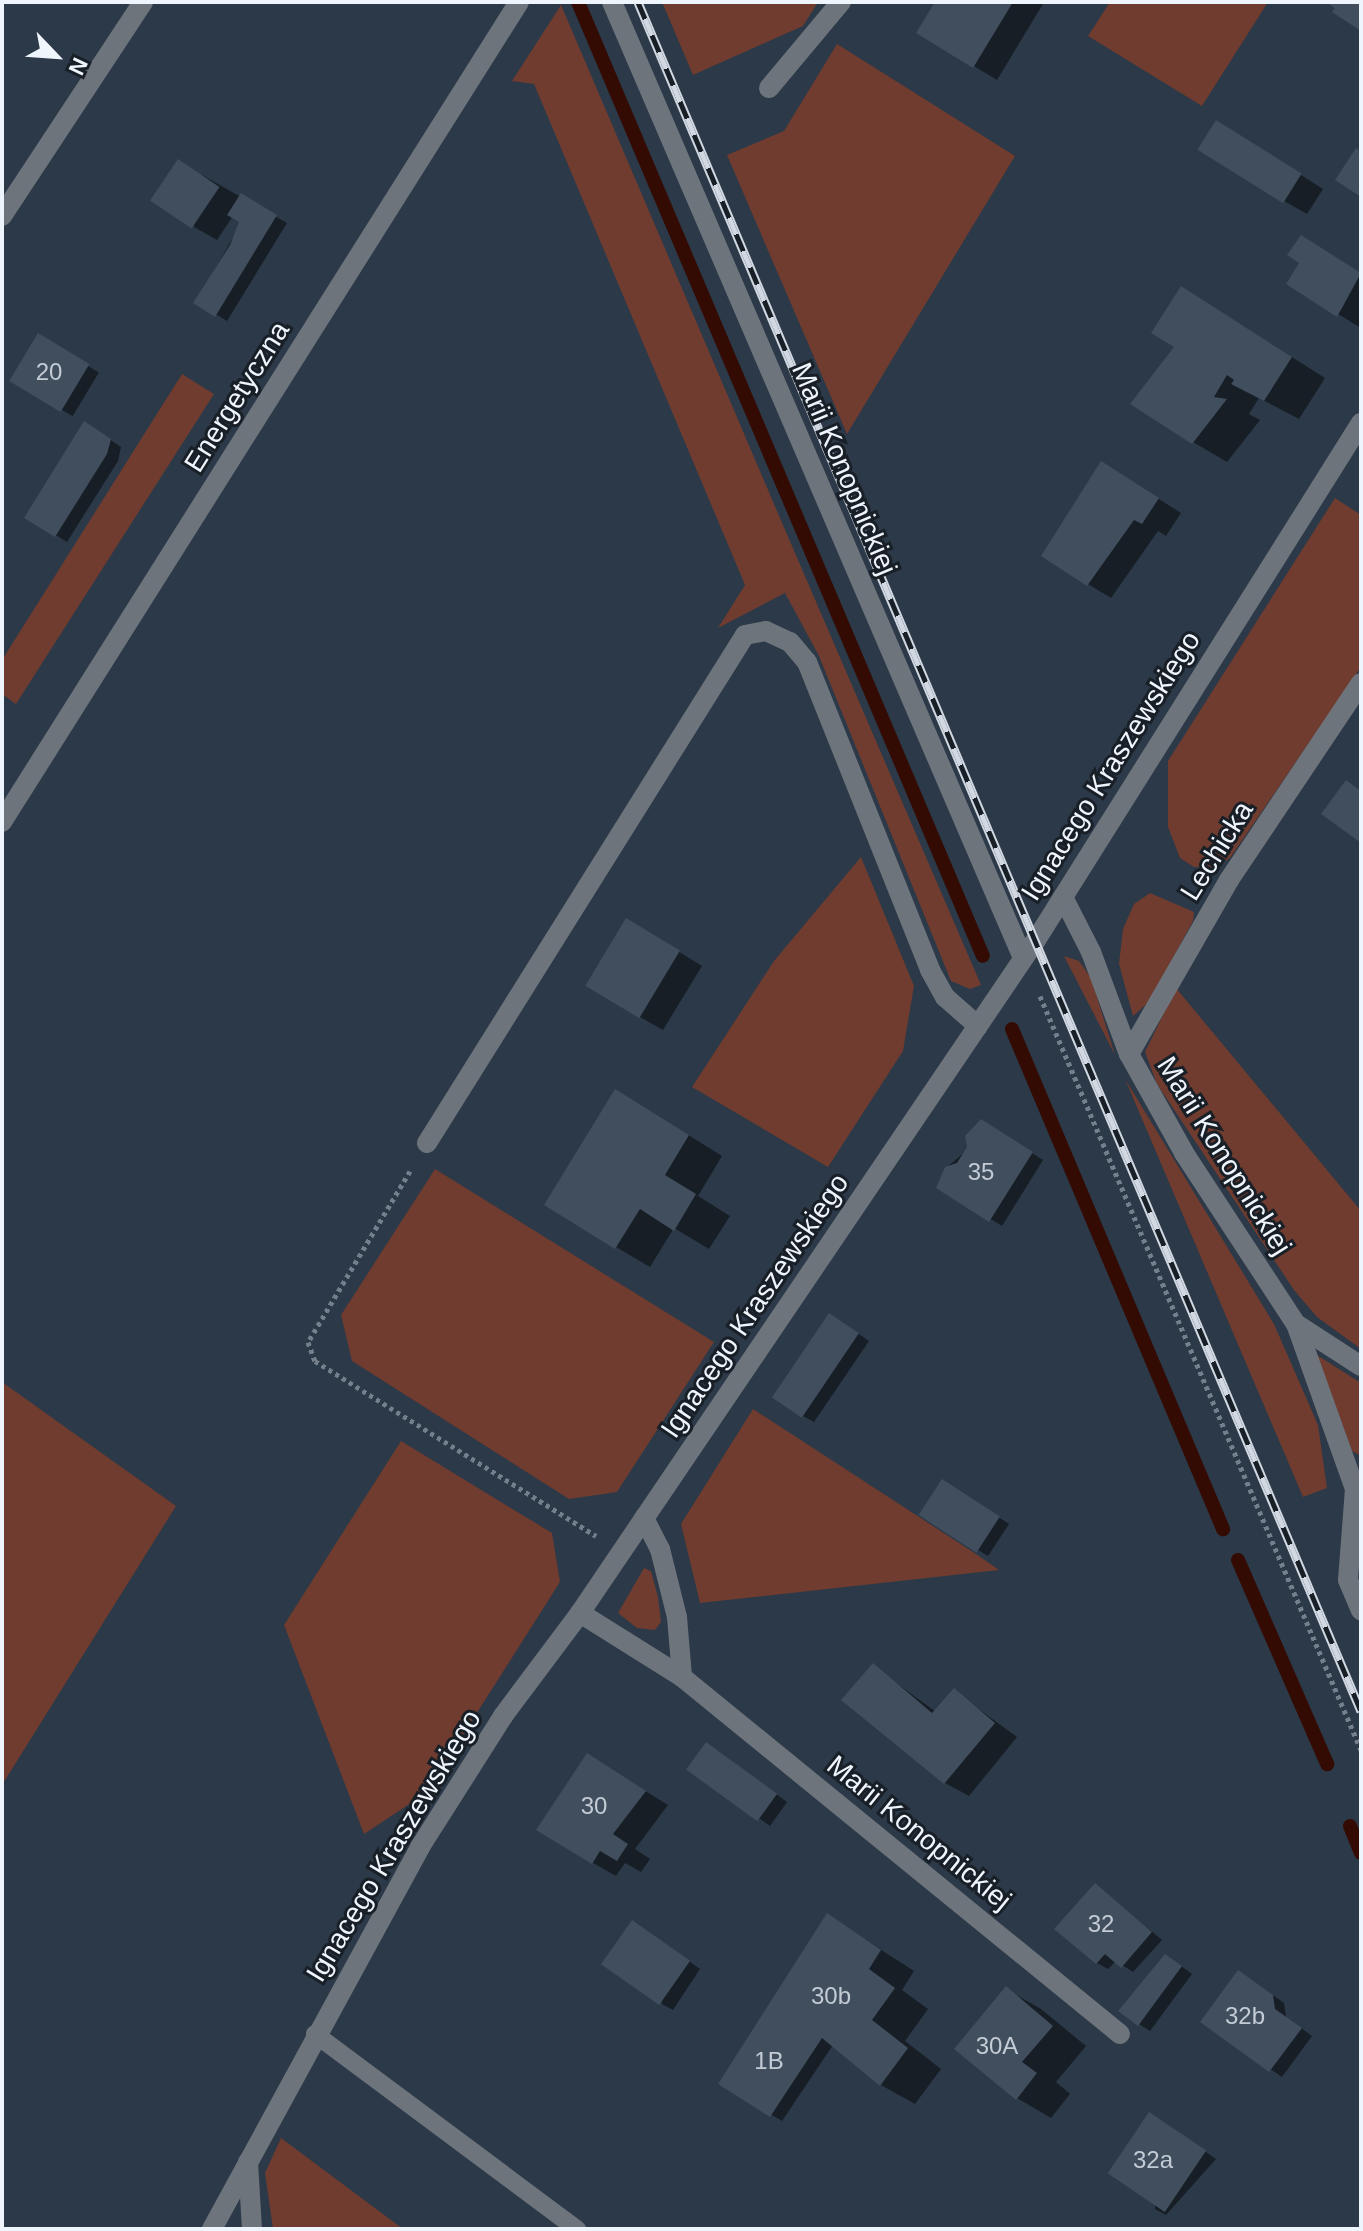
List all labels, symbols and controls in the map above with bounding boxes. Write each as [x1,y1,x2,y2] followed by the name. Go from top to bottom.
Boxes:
[16,16,96,96] north arrow
[64,54,93,79] text: N
[177,315,297,479] street label: Energetyczna
[36,358,62,386] house number: 20
[784,358,904,580] street label: Marii Konopnickiej
[1014,625,1208,907] street label: Ignacego Kraszewskiego
[1173,795,1261,907] street label: Lechicka
[1150,1051,1298,1261] street label: Marii Konopnickiej
[968,1158,994,1186] house number: 35
[654,1168,856,1444] street label: Ignacego Kraszewskiego
[299,1704,489,1988] street label: Ignacego Kraszewskiego
[820,1748,1018,1918] street label: Marii Konopnickiej
[581,1792,607,1820] house number: 30
[1088,1910,1114,1938] house number: 32
[811,1982,851,2010] house number: 30b
[1225,2002,1265,2030] house number: 32b
[976,2032,1018,2060] house number: 30A
[754,2047,784,2075] house number: 1B
[1133,2146,1173,2174] house number: 32a

